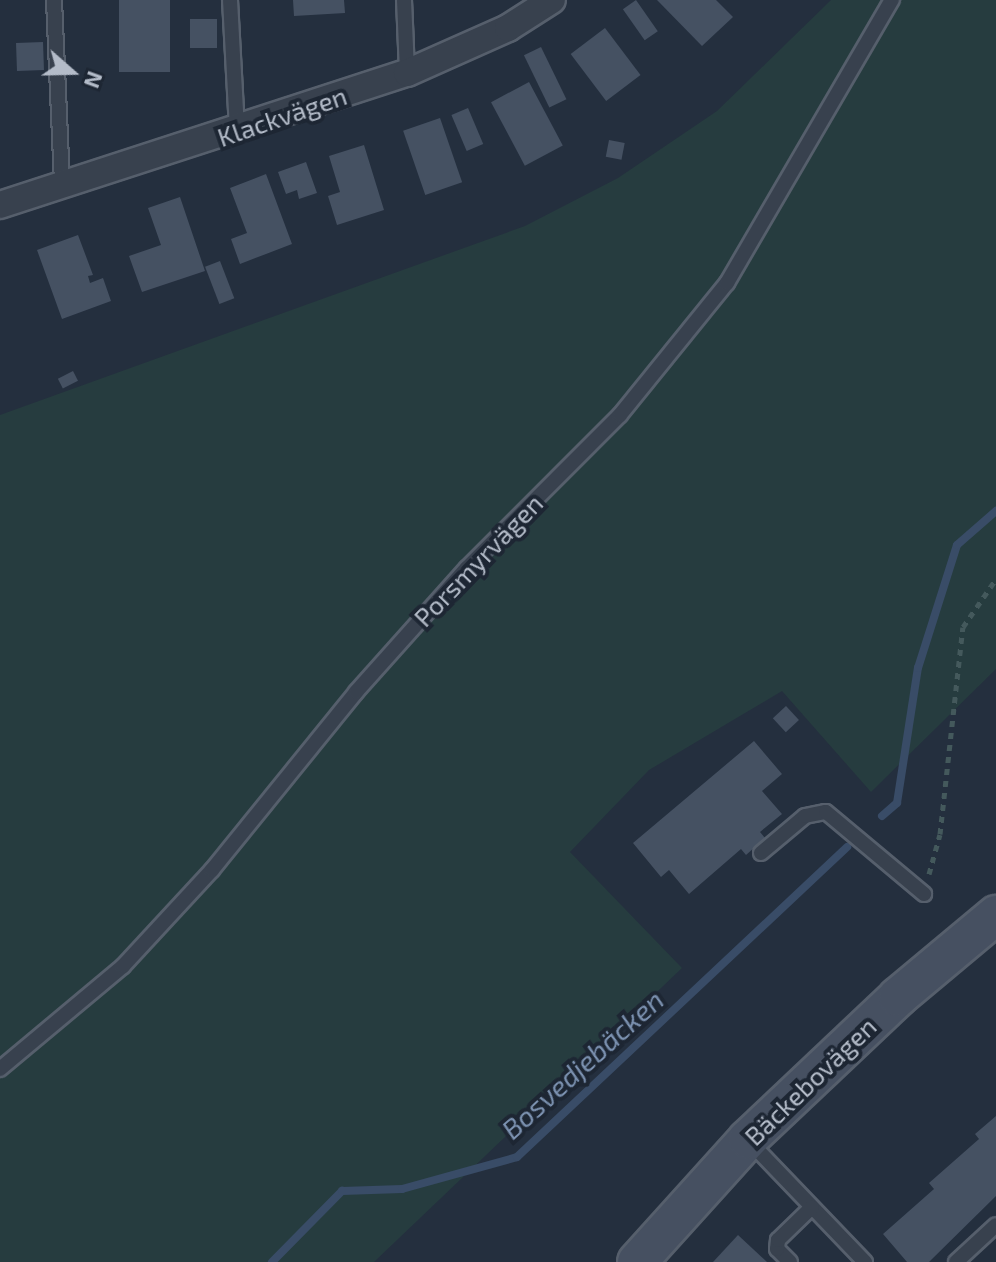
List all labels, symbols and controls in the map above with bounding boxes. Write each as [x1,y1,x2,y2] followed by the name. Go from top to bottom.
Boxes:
[32,32,112,112] north arrow
[80,68,109,92] text: N
[213,79,351,153] street label: Klackvägen
[407,487,549,633] street label: Porsmyrvägen
[494,982,670,1146] water label: Bosvedjebäcken
[738,1010,882,1152] street label: Bäckebovägen

